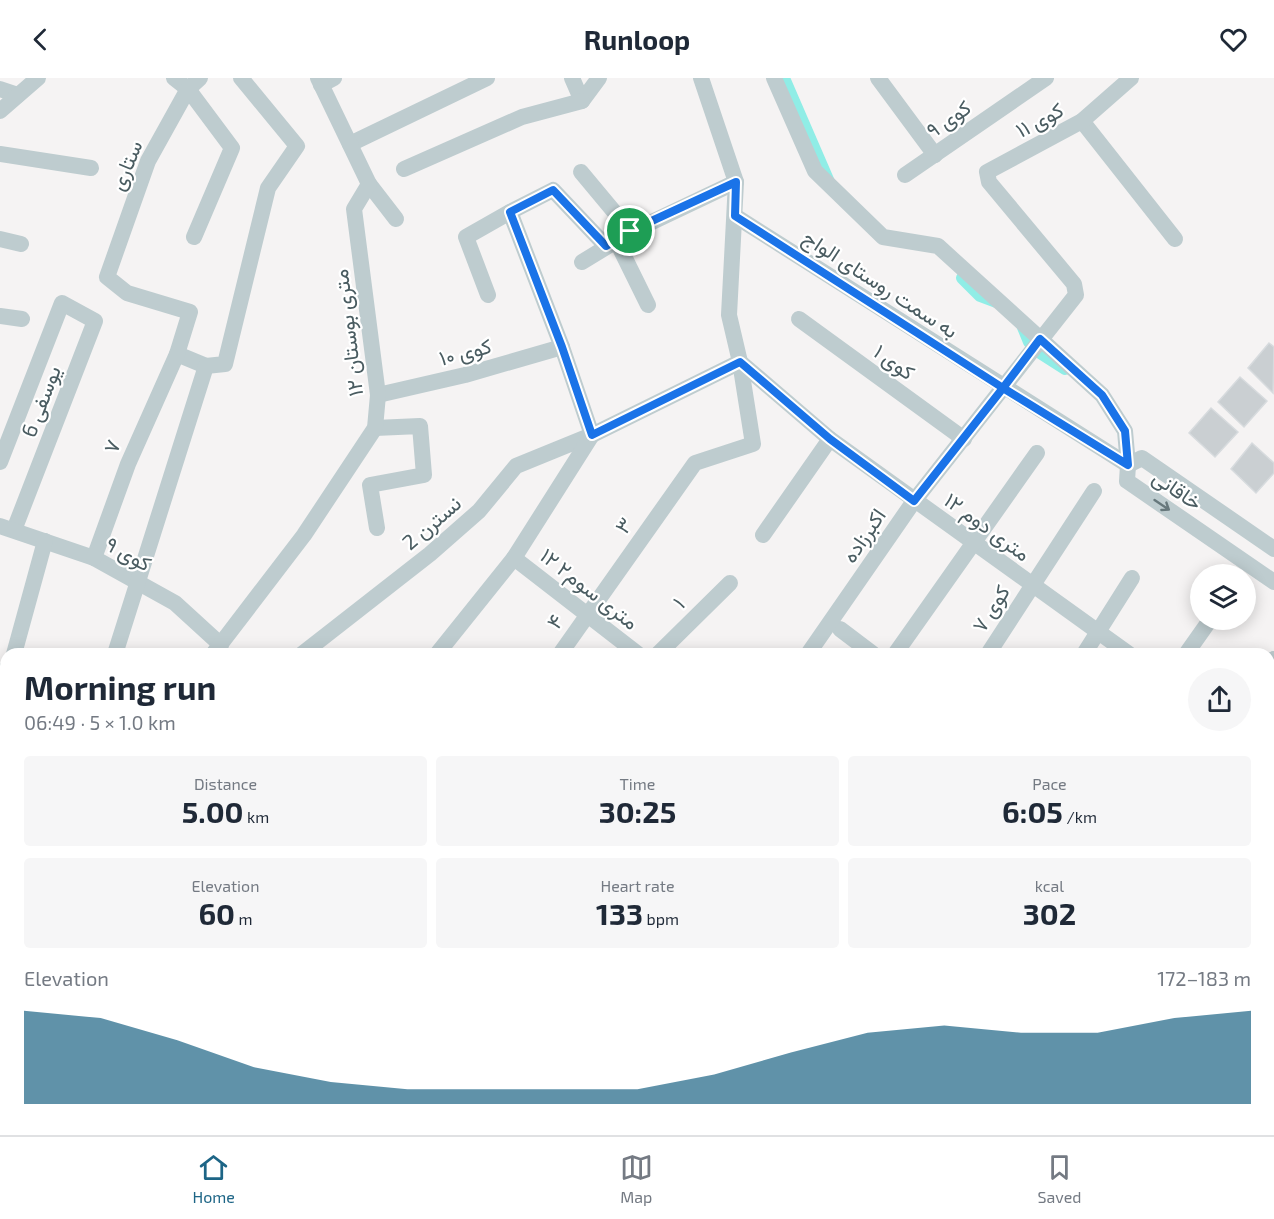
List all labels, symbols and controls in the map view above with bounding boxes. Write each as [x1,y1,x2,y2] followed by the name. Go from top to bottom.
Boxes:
[24,23,57,56] icon: back
[584,23,690,55] text: Runloop
[1217,23,1250,56] icon: heart
[921,94,976,144] street label: کوی ۹
[1011,96,1068,144] street label: کوی ۱۱
[103,136,149,195] street label: ستاری
[604,205,655,256] pin
[613,214,646,247] icon: arrive
[797,224,963,345] street label: به سمت روستای الواج
[327,268,369,398] street label: ۱۲ متری بوستان
[436,332,494,372] street label: کوی ۱۰
[869,338,920,386] street label: کوی ۱
[15,362,67,441] street label: یوسفی 6
[97,435,125,457] street label: ۷
[1148,463,1207,515] street label: خاقانی
[938,487,1036,568] street label: ۱۲ متری دوم
[397,490,467,556] street label: نسترن 2
[1153,499,1170,511] one-way arrow
[836,503,892,568] street label: اکبرزاده
[609,512,637,538] street label: ۳
[101,530,156,577] street label: کوی ۹
[534,542,644,636] street label: ۱۲ متری سوم۲
[1190,564,1256,630] map controls
[1190,564,1256,630] button: layers
[966,580,1016,637] street label: کوی ۷
[667,591,689,613] street label: ۱
[540,609,568,633] street label: ۴
[24,667,216,707] text: Morning run
[1188,668,1251,731] button: share
[24,710,176,734] text: 06:49 · 5 × 1.0 km
[194,774,257,793] text: Distance
[620,774,655,793] text: Time
[1032,774,1067,793] text: Pace
[182,793,244,829] text: 5.00
[599,793,676,829] text: 30:25
[1002,793,1063,829] text: 6:05
[244,807,269,826] text: km
[1063,807,1097,826] text: /km
[192,876,259,895] text: Elevation
[600,876,675,895] text: Heart rate
[1035,876,1064,895] text: kcal
[198,895,235,931] text: 60
[596,895,643,931] text: 133
[1023,895,1076,931] text: 302
[235,909,253,928] text: m
[643,909,679,928] text: bpm
[24,966,109,990] text: Elevation
[1157,966,1251,990] text: 172–183 m
[192,1151,235,1206] tab: Home
[620,1151,653,1206] tab: Map
[1038,1151,1082,1206] tab: Saved

